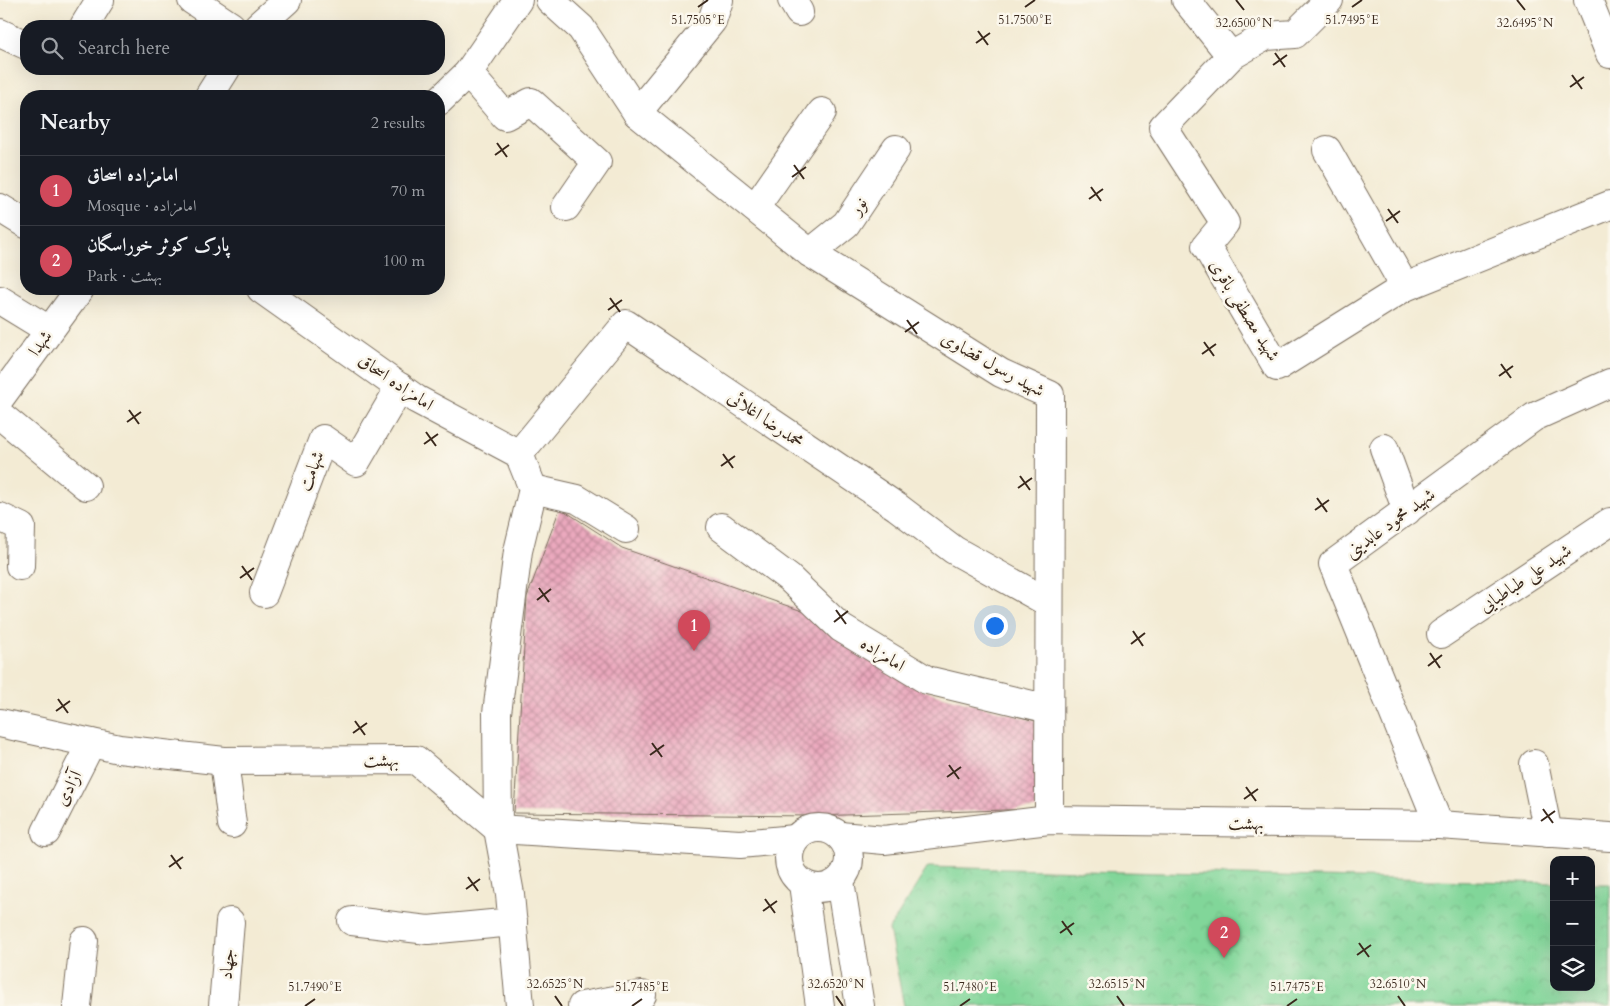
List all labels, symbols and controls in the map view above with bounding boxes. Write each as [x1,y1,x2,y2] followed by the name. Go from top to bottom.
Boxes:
[671,12,725,28] text: 51.7505°E
[998,12,1052,28] text: 51.7500°E
[1325,12,1379,28] text: 51.7495°E
[1216,15,1273,31] text: 32.6500°N
[1497,15,1554,31] text: 32.6495°N
[20,20,445,75] search box
[38,34,66,62] icon: search
[78,35,170,61] text: Search here
[40,108,111,137] text: Nearby
[371,112,425,134] text: 2 results
[87,162,178,188] text: امامزاده اسحاق
[52,180,60,202] text: 1
[391,180,425,202] text: 70 m
[842,192,873,222] street label: نور
[87,195,196,217] text: Mosque · امامزاده
[87,232,229,258] text: پارک کوثر خوراسگان
[52,250,60,272] text: 2
[383,250,425,272] text: 100 m
[1203,254,1286,366] street label: شهید مصطفی باقری
[87,265,162,287] text: Park · بهشت
[22,325,58,362] street label: شهدا
[936,326,1049,403] street label: شهید رسول قضاوی
[353,348,439,417] street label: امامزاده اسحاق
[723,385,809,454] street label: محمدرضا اغلائی
[292,447,331,495] street label: شهامت
[1340,482,1440,565] street label: شهید محمود عابدینی
[1474,538,1576,619] street label: شهید علی طباطبایی
[678,610,710,651] pin: 1
[982,613,1008,639] your location
[856,631,910,678] street label: امامزاده
[363,748,399,773] street label: بهشت
[49,764,89,810] street label: آزادی
[1228,811,1264,836] street label: بهشت
[1550,856,1595,991] map controls
[1550,856,1595,901] button: +
[1550,901,1595,946] button: −
[1208,917,1240,958] pin: 2
[1550,946,1595,991] button: layers
[214,947,241,981] street label: جهاد
[527,976,584,992] text: 32.6525°N
[808,976,865,992] text: 32.6520°N
[1089,976,1146,992] text: 32.6515°N
[1370,976,1427,992] text: 32.6510°N
[288,979,342,995] text: 51.7490°E
[615,979,669,995] text: 51.7485°E
[943,979,997,995] text: 51.7480°E
[1270,979,1324,995] text: 51.7475°E

